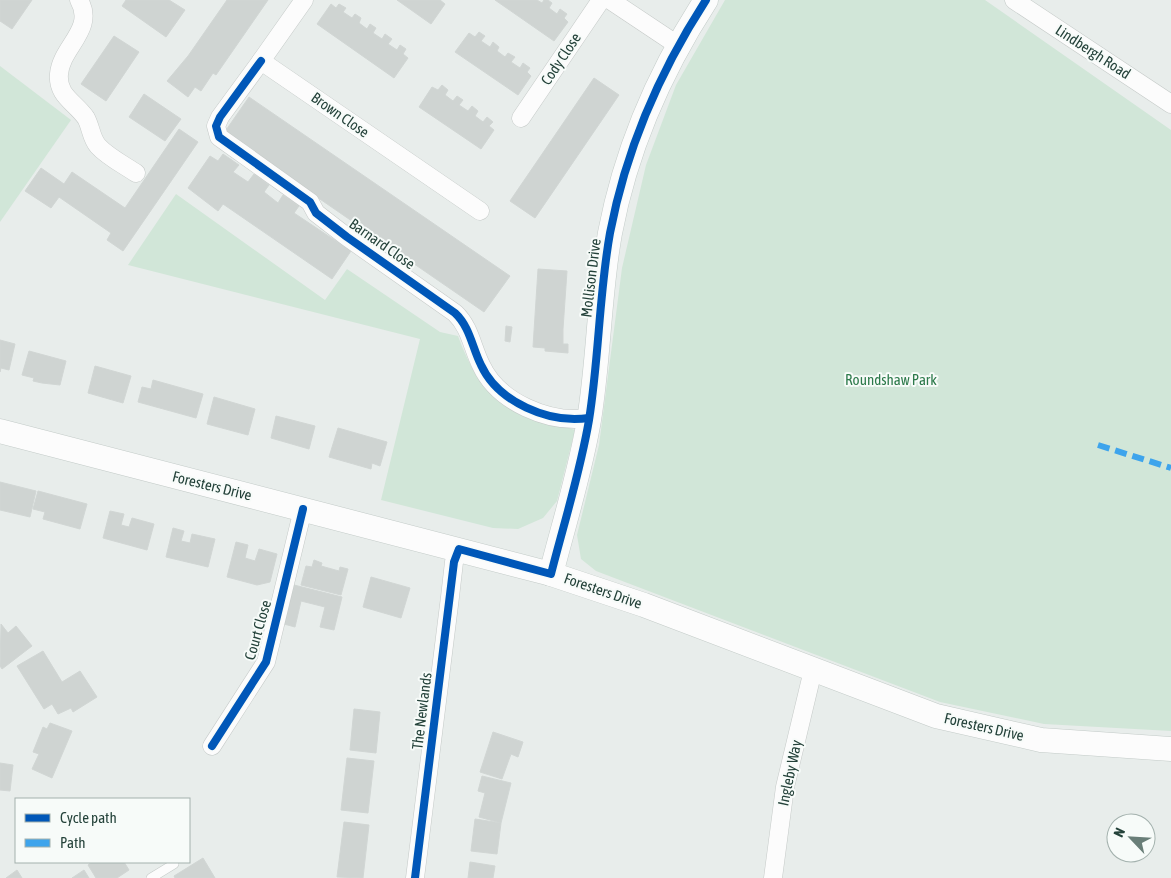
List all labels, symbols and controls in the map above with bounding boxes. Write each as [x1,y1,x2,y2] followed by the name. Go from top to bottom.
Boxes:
[1053,21,1134,82] street label: Lindbergh Road
[537,29,584,88] street label: Cody Close
[308,89,373,141] street label: Brown Close
[346,215,418,272] street label: Barnard Close
[577,237,604,318] street label: Mollison Drive
[845,371,937,388] park label: Roundshaw Park
[171,467,254,504] street label: Foresters Drive
[562,569,644,612] street label: Foresters Drive
[241,598,274,662] street label: Court Close
[408,671,435,750] street label: The Newlands
[943,709,1026,744] street label: Foresters Drive
[774,738,805,807] street label: Ingleby Way
[15,798,190,863] legend
[60,809,117,826] text: Cycle path
[1106,813,1156,863] north arrow
[1110,825,1128,840] text: N
[60,834,86,851] text: Path

